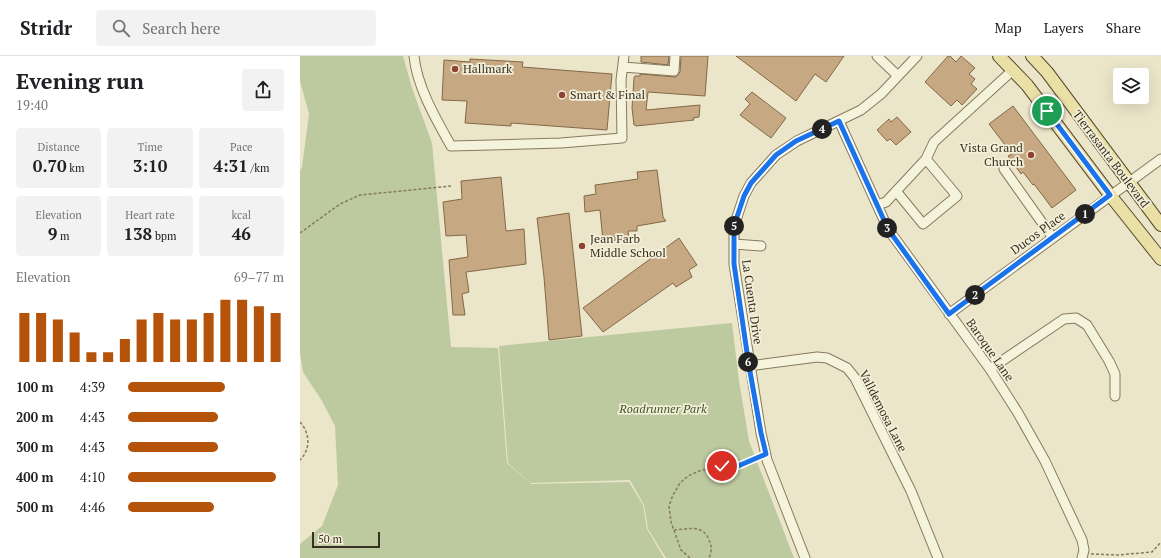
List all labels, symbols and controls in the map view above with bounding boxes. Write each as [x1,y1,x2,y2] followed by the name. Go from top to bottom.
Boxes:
[96,10,376,46] search box
[20,15,72,40] text: Stridr
[110,17,132,39] icon: search
[142,18,220,38] text: Search here
[995,18,1022,37] text: Map
[1044,18,1084,37] text: Layers
[1106,18,1141,37] text: Share
[463,61,513,76] place label: Hallmark
[450,64,460,74] marker: Hallmark
[16,66,144,95] text: Evening run
[1113,68,1149,104] map controls
[1113,68,1149,104] button: layers
[242,69,284,111] button: share
[570,87,645,102] place label: Smart & Final
[557,90,567,100] marker: Smart & Final
[1030,94,1064,128] pin
[16,96,48,114] text: 19:40
[1036,100,1058,122] icon: arrive
[1070,107,1153,211] street label: Tierrasanta Boulevard
[812,119,832,139] pin: 4
[819,122,825,136] text: 4
[37,140,80,154] text: Distance
[137,140,163,154] text: Time
[230,140,253,154] text: Pace
[960,140,1023,169] place label: Vista Grand Church
[1026,150,1036,160] marker: Vista Grand Church
[33,154,67,177] text: 0.70
[133,154,167,177] text: 3:10
[213,154,248,177] text: 4:31
[67,161,85,175] text: km
[248,161,269,175] text: /km
[1075,204,1095,224] pin: 1
[1082,207,1088,221] text: 1
[36,208,82,222] text: Elevation
[125,208,175,222] text: Heart rate
[232,208,251,222] text: kcal
[1008,208,1068,257] street label: Ducos Place
[724,216,744,236] pin: 5
[877,218,897,238] pin: 3
[731,219,737,233] text: 5
[884,221,890,235] text: 3
[48,222,57,245] text: 9
[123,222,152,245] text: 138
[232,222,251,245] text: 46
[57,229,70,243] text: m
[152,229,177,243] text: bpm
[590,231,666,260] place label: Jean Farb Middle School
[577,241,587,251] marker: Jean Farb Middle School
[739,259,766,345] street label: La Cuenta Drive
[16,268,71,286] text: Elevation
[234,268,284,286] text: 69–77 m
[965,285,985,305] pin: 2
[972,288,978,302] text: 2
[963,316,1017,384] street label: Baroque Lane
[738,352,758,372] pin: 6
[745,355,751,369] text: 6
[856,367,911,454] street label: Valldemosa Lane
[16,378,54,396] text: 100 m
[80,378,105,396] text: 4:39
[618,401,707,416] park label: Roadrunner Park
[16,408,54,426] text: 200 m
[80,408,105,426] text: 4:43
[16,438,54,456] text: 300 m
[80,438,105,456] text: 4:43
[705,449,739,483] pin
[711,455,733,477] icon: check
[16,468,54,486] text: 400 m
[80,468,105,486] text: 4:10
[16,498,54,516] text: 500 m
[80,498,105,516] text: 4:46
[312,530,380,549] scale bar
[318,532,342,546] text: 50 m

